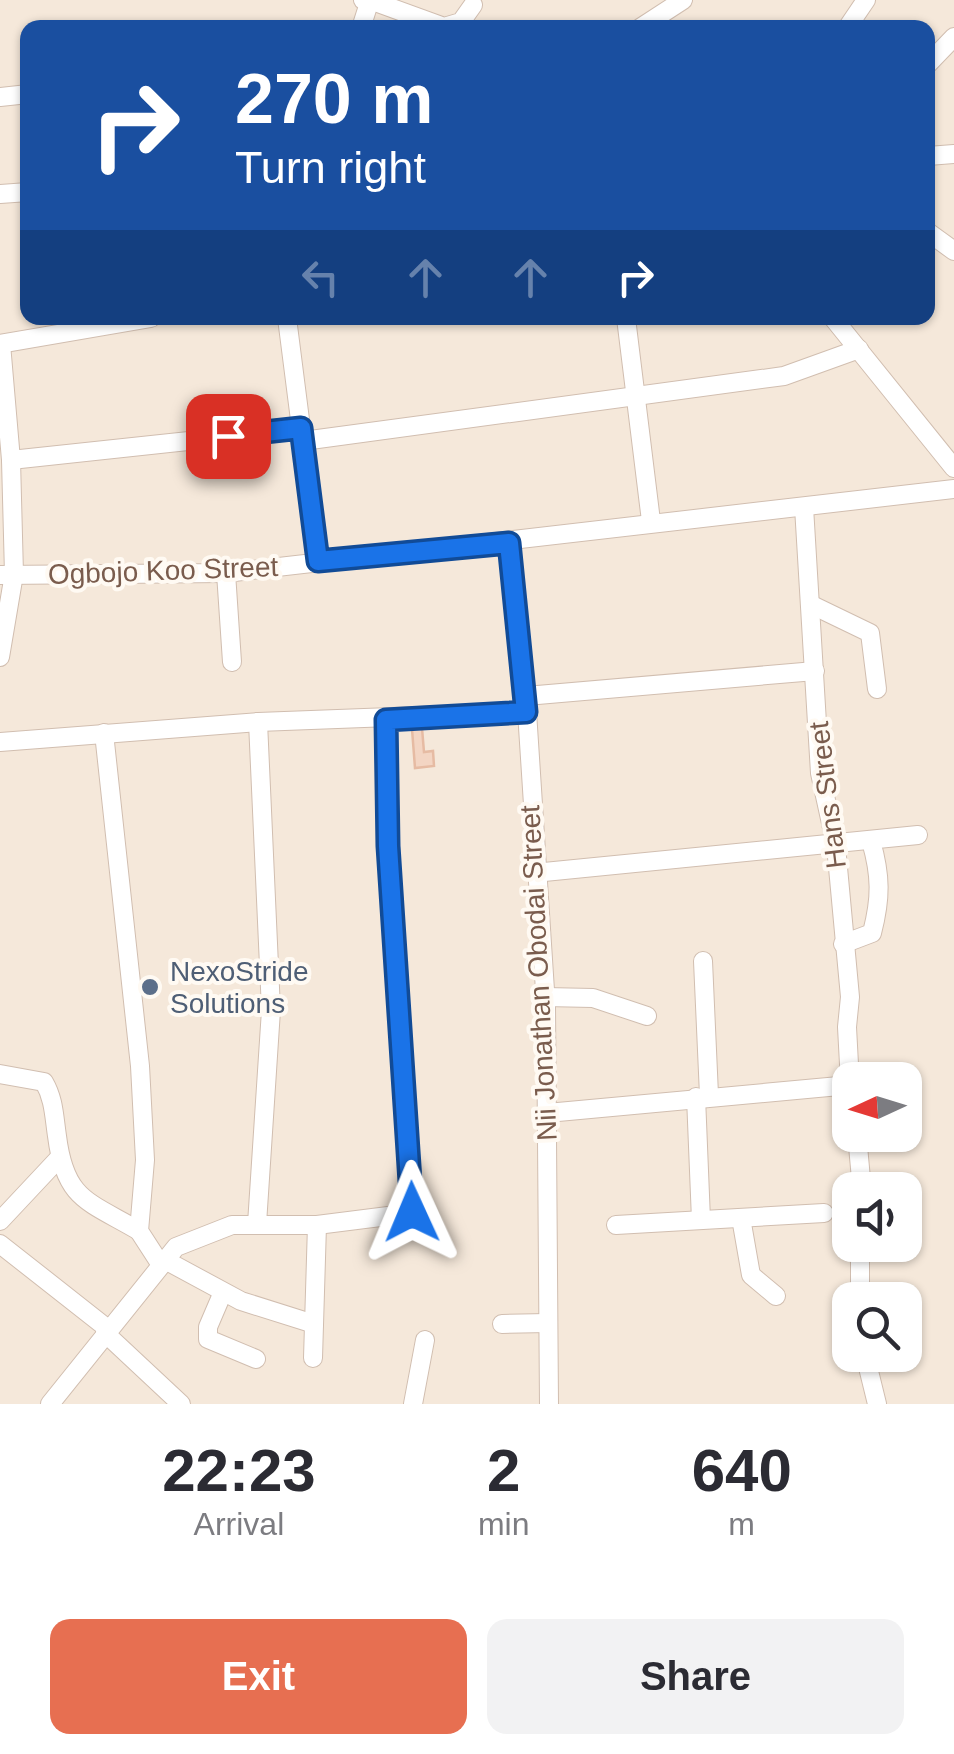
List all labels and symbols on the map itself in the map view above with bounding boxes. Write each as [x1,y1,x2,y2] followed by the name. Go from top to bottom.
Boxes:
[186,394,271,479] pin
[47,551,279,590] street label: Ogbojo Koo Street
[803,719,852,870] street label: Hans Street
[514,804,563,1142] street label: Nii Jonathan Obodai Street
[170,956,309,1019] place label: NexoStride Solutions
[139,976,161,998] marker: NexoStride Solutions
[832,1062,922,1152] north arrow
[360,1160,464,1264] position arrow

